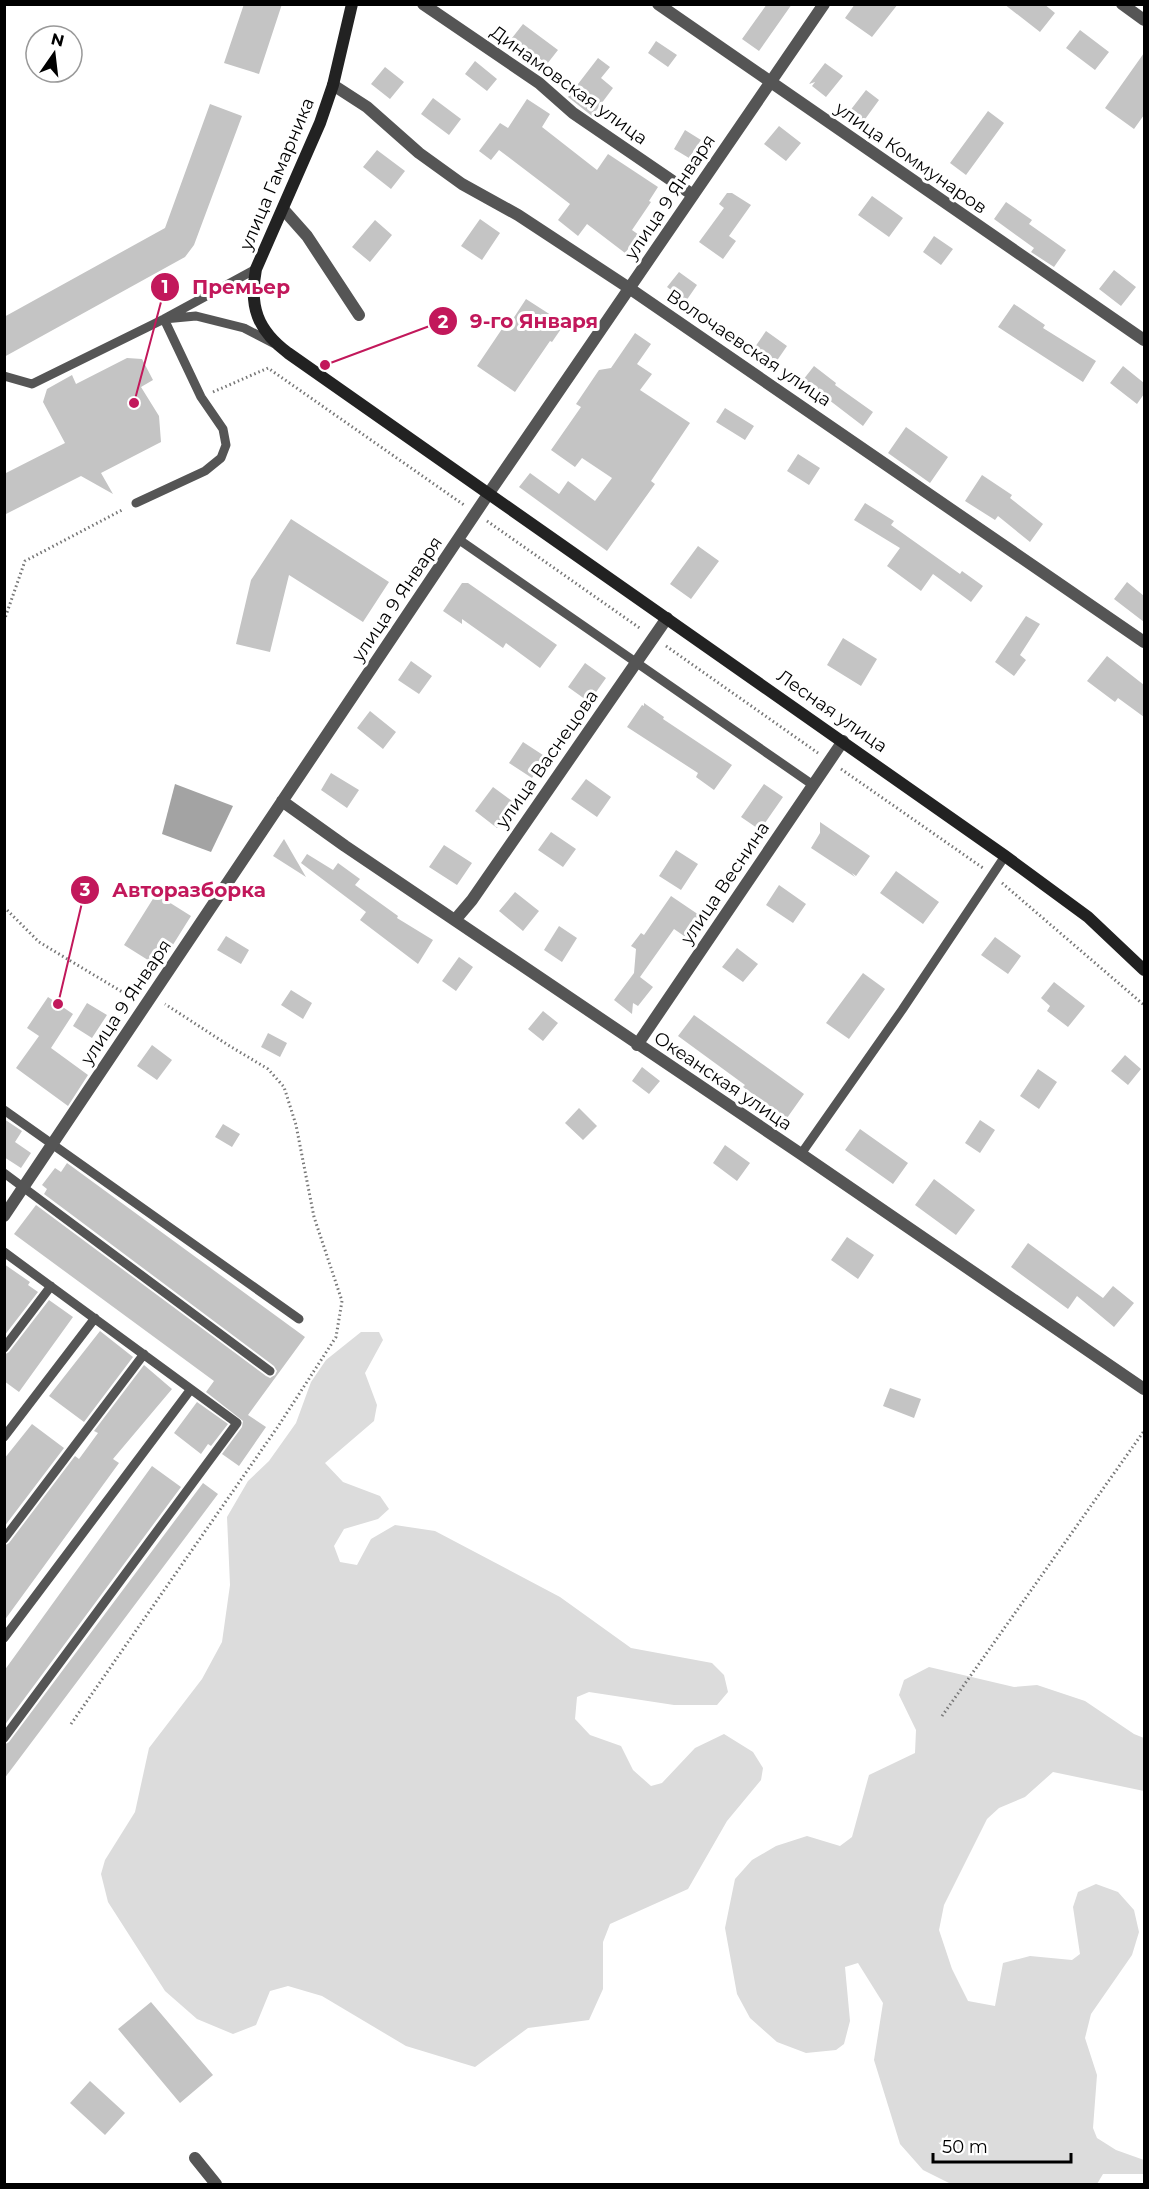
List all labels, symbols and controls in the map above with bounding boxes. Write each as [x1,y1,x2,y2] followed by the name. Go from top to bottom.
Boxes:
[486,21,652,149] street label: Динамовская улица
[24,24,84,84] north arrow
[49,29,66,51] text: N
[235,94,319,254] street label: улица Гамарника
[830,97,991,219] street label: улица Коммунаров
[619,130,720,265] street label: улица 9 Января
[150,268,302,306] callout: Премьер
[192,275,290,299] text: Премьер
[161,276,169,298] text: 1
[663,285,835,411] street label: Волочаевская улица
[428,302,610,340] callout: 9-го Января
[470,309,598,333] text: 9-го Января
[438,311,449,333] text: 2
[346,532,447,667] street label: улица 9 Января
[773,665,891,757] street label: Лесная улица
[491,686,603,833] street label: улица Васнецова
[675,818,774,949] street label: улица Веснина
[70,871,278,909] callout: Авторазборка
[112,878,266,902] text: Авторазборка
[79,879,91,901] text: 3
[75,935,176,1070] street label: улица 9 Января
[650,1027,796,1135] street label: Океанская улица
[933,2126,1071,2164] scale bar
[942,2136,988,2158] text: 50 m

